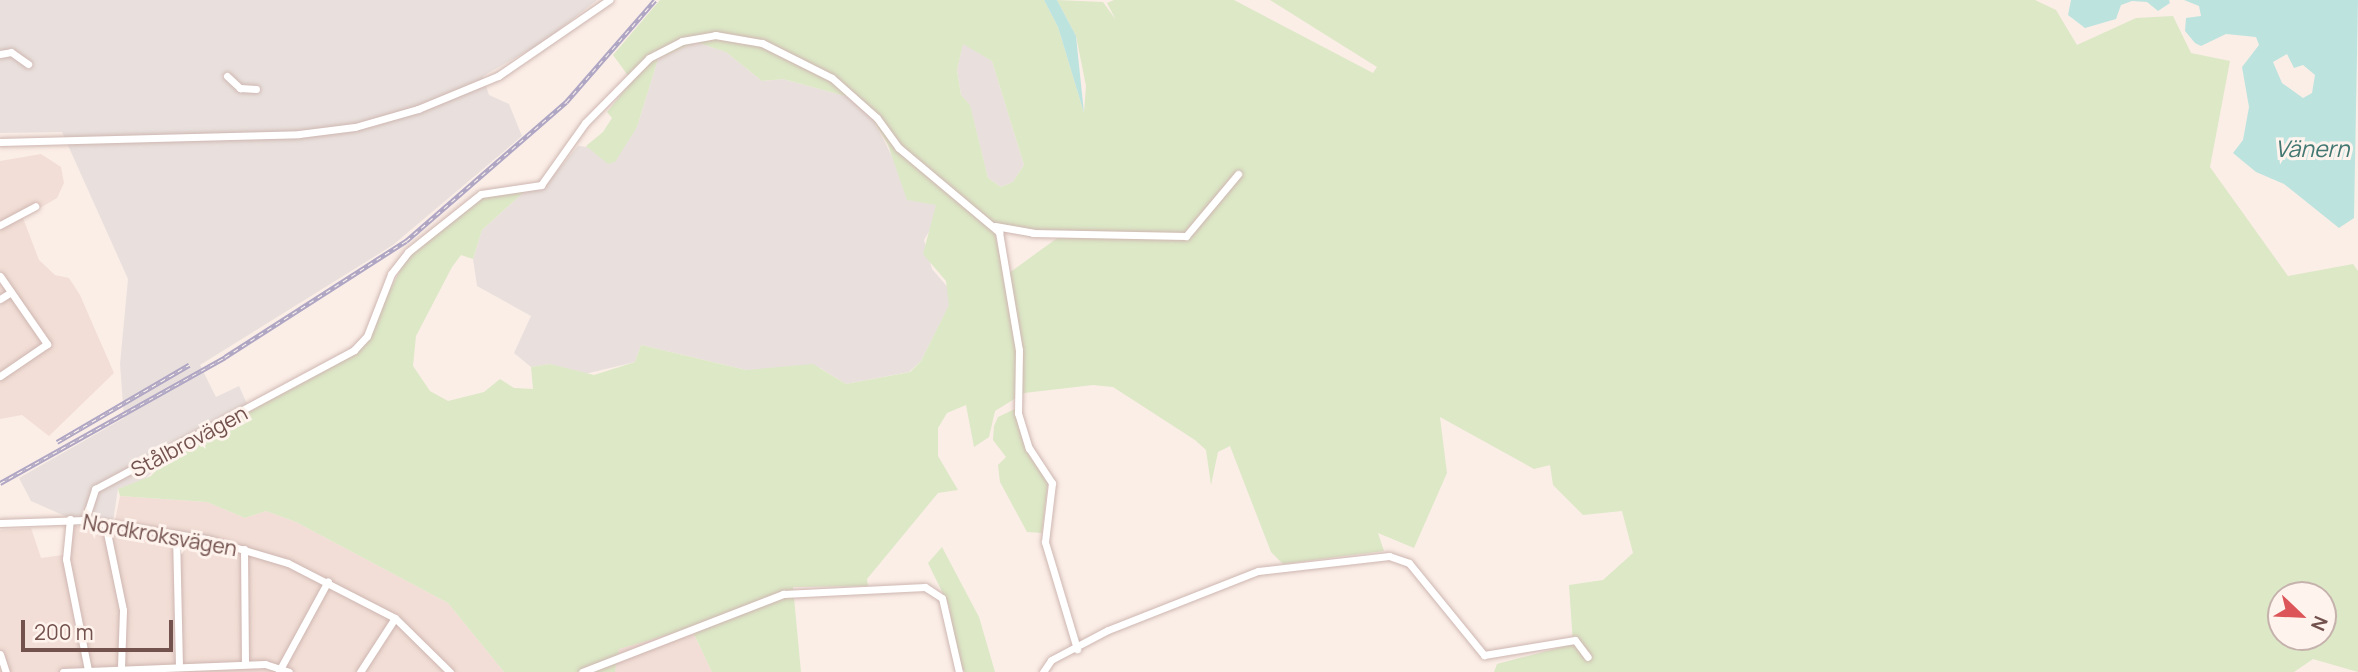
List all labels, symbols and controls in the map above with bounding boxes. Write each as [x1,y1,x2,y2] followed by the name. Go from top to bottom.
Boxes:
[2275,134,2349,162] water label: Vänern
[126,400,252,482] street label: Stålbrovägen
[81,509,239,561] street label: Nordkroksvägen
[2267,581,2337,651] north arrow
[24,606,177,650] scale bar
[2305,612,2334,635] text: N
[34,618,94,646] text: 200 m

